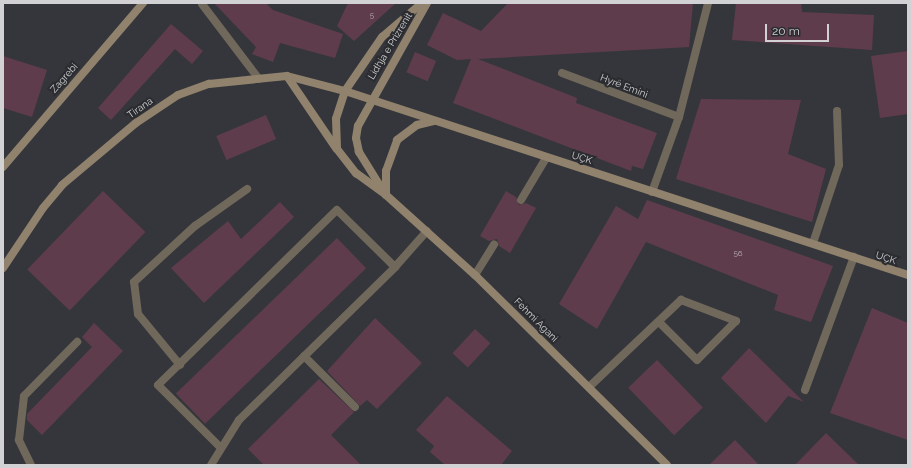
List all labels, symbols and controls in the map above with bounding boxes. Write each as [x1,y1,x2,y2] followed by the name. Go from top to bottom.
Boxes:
[365,10,415,82] street label: Lidhja e Prizrenit
[370,11,374,21] house number: 5
[767,16,831,42] scale bar
[772,24,800,38] text: 20 m
[48,61,80,95] street label: Zagrebi
[599,71,649,101] street label: Hyrë Emini
[125,95,155,121] street label: Tirana
[570,149,594,167] street label: UÇK
[733,249,743,259] house number: 56
[874,249,898,267] street label: UÇK
[511,295,561,345] street label: Fehmi Agani

